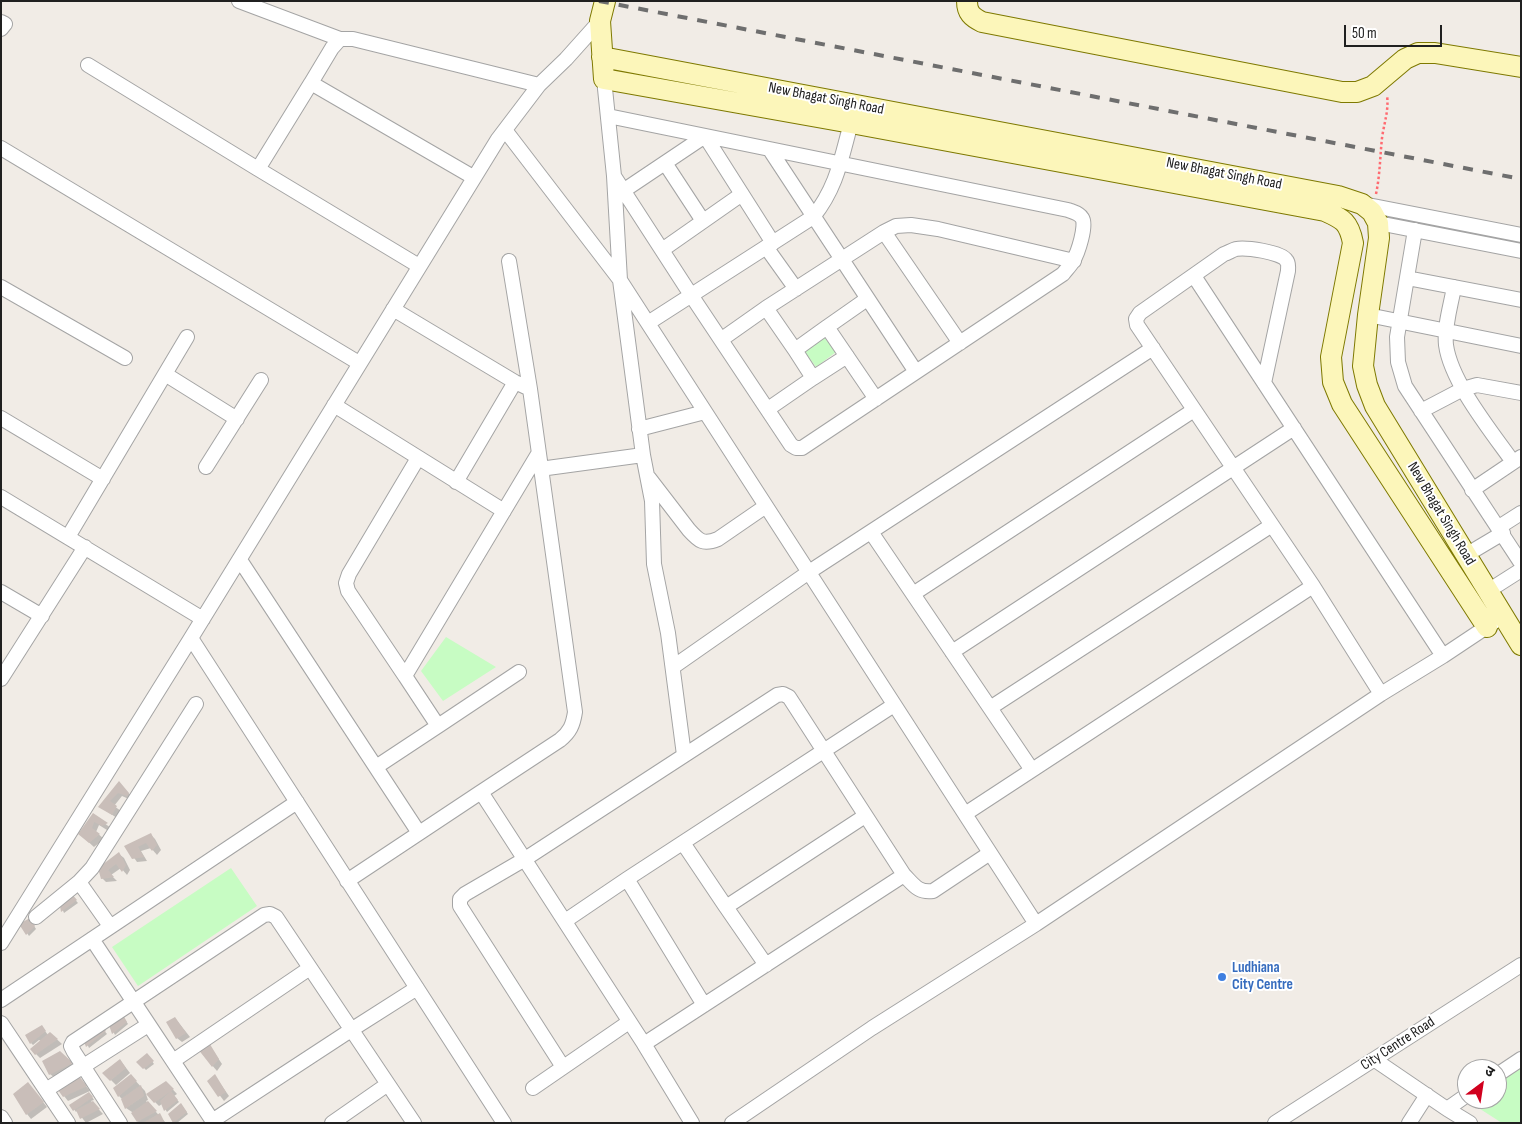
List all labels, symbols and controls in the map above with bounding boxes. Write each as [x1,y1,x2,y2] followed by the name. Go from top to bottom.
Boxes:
[1347,15,1444,47] scale bar
[1352,24,1377,43] text: 50 m
[767,79,885,119] street label: New Bhagat Singh Road
[1165,154,1283,194] street label: New Bhagat Singh Road
[1403,459,1479,569] street label: New Bhagat Singh Road
[1232,959,1293,994] place label: Ludhiana City Centre
[1216,971,1228,983] marker: Ludhiana City Centre
[1358,1013,1438,1075] street label: City Centre Road
[1457,1059,1507,1109] north arrow
[1482,1062,1497,1081] text: उ

